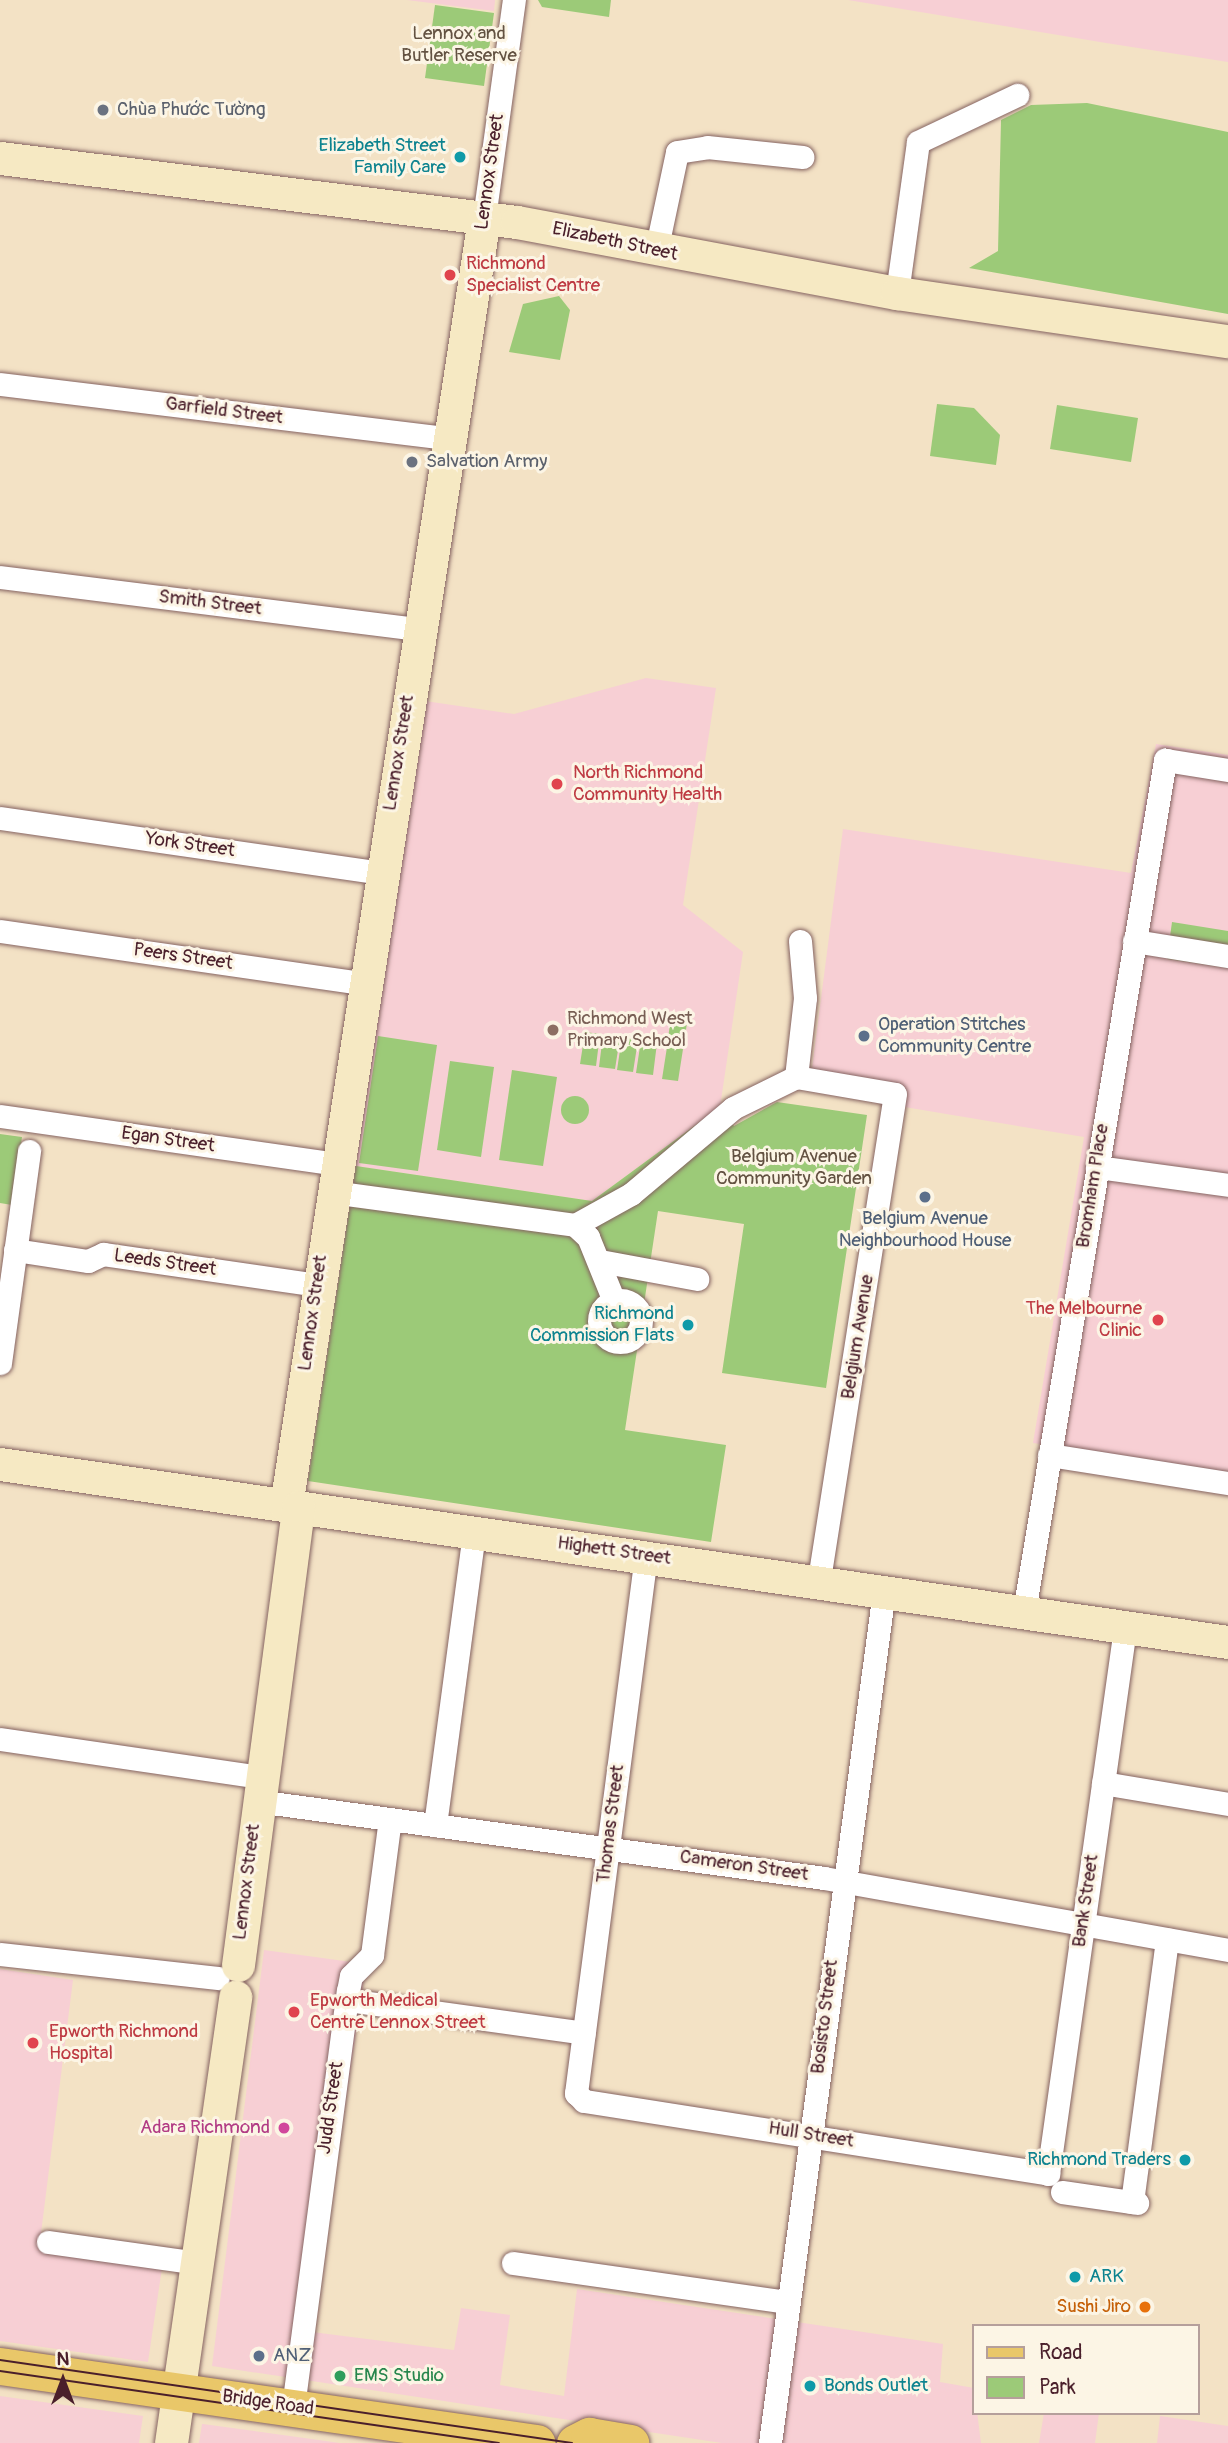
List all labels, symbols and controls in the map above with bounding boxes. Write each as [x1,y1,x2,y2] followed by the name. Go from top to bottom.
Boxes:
[401,23,517,67] park label: Lennox and Butler Reserve
[117,99,266,121] place label: Chùa Phước Tường
[95,102,111,118] marker: Chùa Phước Tường
[471,113,509,231] street label: Lennox Street
[319,135,446,179] place label: Elizabeth Street Family Care
[452,149,468,165] marker: Elizabeth Street Family Care
[550,218,680,266] street label: Elizabeth Street
[466,253,600,297] place label: Richmond Specialist Centre
[440,265,460,285] marker: Richmond Specialist Centre
[164,392,284,430] street label: Garfield Street
[426,451,547,473] place label: Salvation Army
[404,454,420,470] marker: Salvation Army
[157,585,263,621] street label: Smith Street
[379,694,419,812] street label: Lennox Street
[573,762,722,806] place label: North Richmond Community Health
[547,774,567,794] marker: North Richmond Community Health
[144,827,236,863] street label: York Street
[132,939,234,975] street label: Peers Street
[567,1008,693,1052] place label: Richmond West Primary School
[878,1014,1031,1058] place label: Operation Stitches Community Centre
[545,1022,561,1038] marker: Richmond West Primary School
[856,1028,872,1044] marker: Operation Stitches Community Centre
[120,1122,216,1158] street label: Egan Street
[1072,1122,1114,1250] street label: Bromham Place
[716,1146,872,1190] park label: Belgium Avenue Community Garden
[917,1189,933,1205] marker: Belgium Avenue Neighbourhood House
[839,1208,1011,1252] place label: Belgium Avenue Neighbourhood House
[112,1245,218,1281] street label: Leeds Street
[294,1254,332,1372] street label: Lennox Street
[837,1273,879,1401] street label: Belgium Avenue
[1025,1298,1142,1342] place label: The Melbourne Clinic
[530,1303,674,1347] place label: Richmond Commission Flats
[1148,1310,1168,1330] marker: The Melbourne Clinic
[680,1317,696,1333] marker: Richmond Commission Flats
[556,1532,672,1570] street label: Highett Street
[592,1764,630,1884] street label: Thomas Street
[229,1823,265,1941] street label: Lennox Street
[678,1846,810,1886] street label: Cameron Street
[1068,1853,1104,1949] street label: Bank Street
[807,1959,843,2075] street label: Bosisto Street
[310,1990,486,2034] place label: Epworth Medical Centre Lennox Street
[284,2002,304,2022] marker: Epworth Medical Centre Lennox Street
[49,2021,198,2065] place label: Epworth Richmond Hospital
[23,2033,43,2053] marker: Epworth Richmond Hospital
[313,2060,349,2156] street label: Judd Street
[140,2117,270,2139] place label: Adara Richmond
[767,2117,855,2153] street label: Hull Street
[276,2120,292,2136] marker: Adara Richmond
[1027,2149,1171,2171] place label: Richmond Traders
[1177,2152,1193,2168] marker: Richmond Traders
[1089,2266,1124,2288] place label: ARK
[1067,2269,1083,2285] marker: ARK
[1056,2296,1131,2318] place label: Sushi Jiro
[1137,2299,1153,2315] marker: Sushi Jiro
[972,2324,1200,2415] legend
[1039,2339,1083,2366] text: Road
[28,2345,98,2415] north arrow
[273,2345,311,2367] place label: ANZ
[57,2347,69,2371] text: N
[251,2348,267,2364] marker: ANZ
[354,2365,444,2387] place label: EMS Studio
[332,2368,348,2384] marker: EMS Studio
[1039,2374,1076,2401] text: Park
[824,2375,928,2397] place label: Bonds Outlet
[802,2378,818,2394] marker: Bonds Outlet
[221,2385,315,2421] street label: Bridge Road

